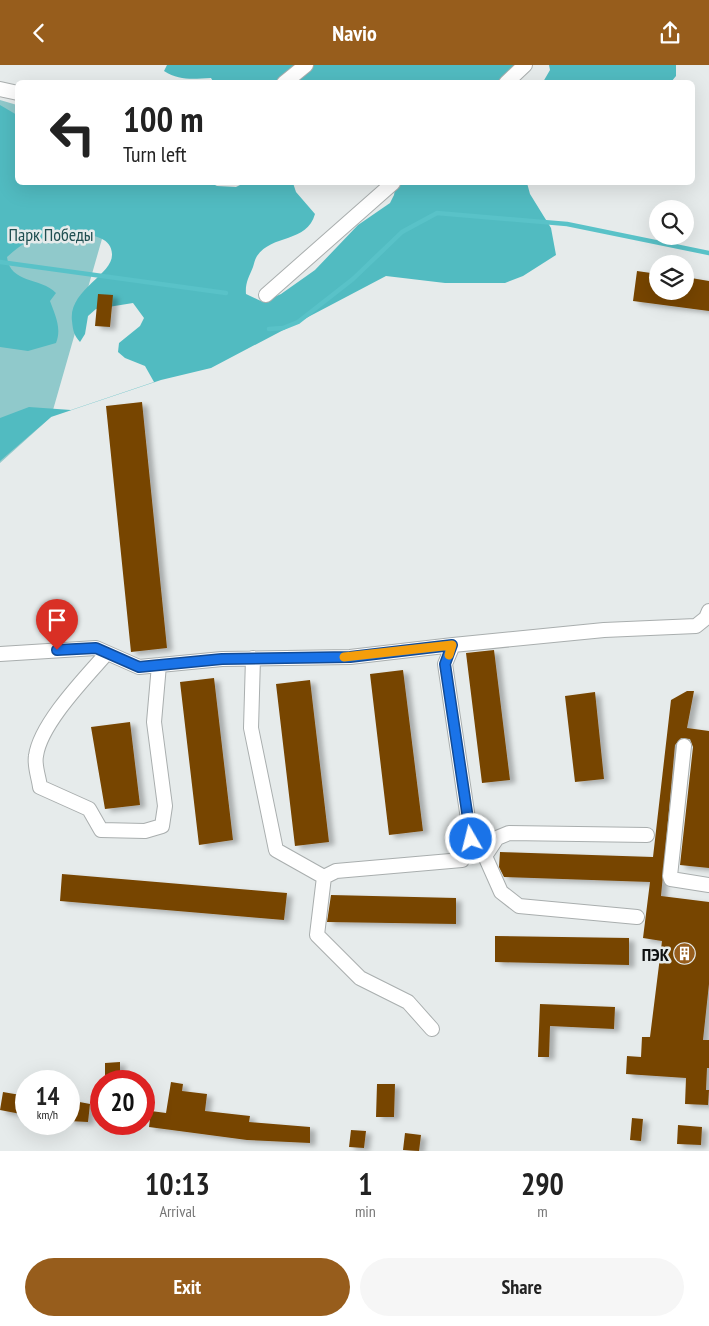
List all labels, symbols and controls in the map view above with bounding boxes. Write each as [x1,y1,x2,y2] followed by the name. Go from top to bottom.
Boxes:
[25,19,53,47] icon: back
[332,19,377,47] text: Navio
[656,19,684,47] icon: share
[123,96,204,142] text: 100 m
[40,100,105,165] icon: left
[123,140,187,168] text: Turn left
[649,200,694,300] map controls
[649,200,694,245] button: search
[8,223,94,246] park label: Парк Победы
[649,255,694,300] button: layers
[36,599,78,650] pin
[43,606,71,634] icon: arrive
[444,812,496,864] position arrow
[673,942,697,966] building icon: ПЭК
[642,943,670,966] place label: ПЭК
[90,1070,155,1135] speed limit sign: 20
[36,1080,59,1112] text: 14
[37,1107,58,1122] text: km/h
[145,1164,210,1203] text: 10:13
[358,1164,373,1203] text: 1
[521,1164,564,1203] text: 290
[159,1201,196,1221] text: Arrival
[355,1201,376,1221] text: min
[537,1201,548,1221] text: m
[25,1258,350,1316] button: Exit
[360,1258,684,1316] button: Share

